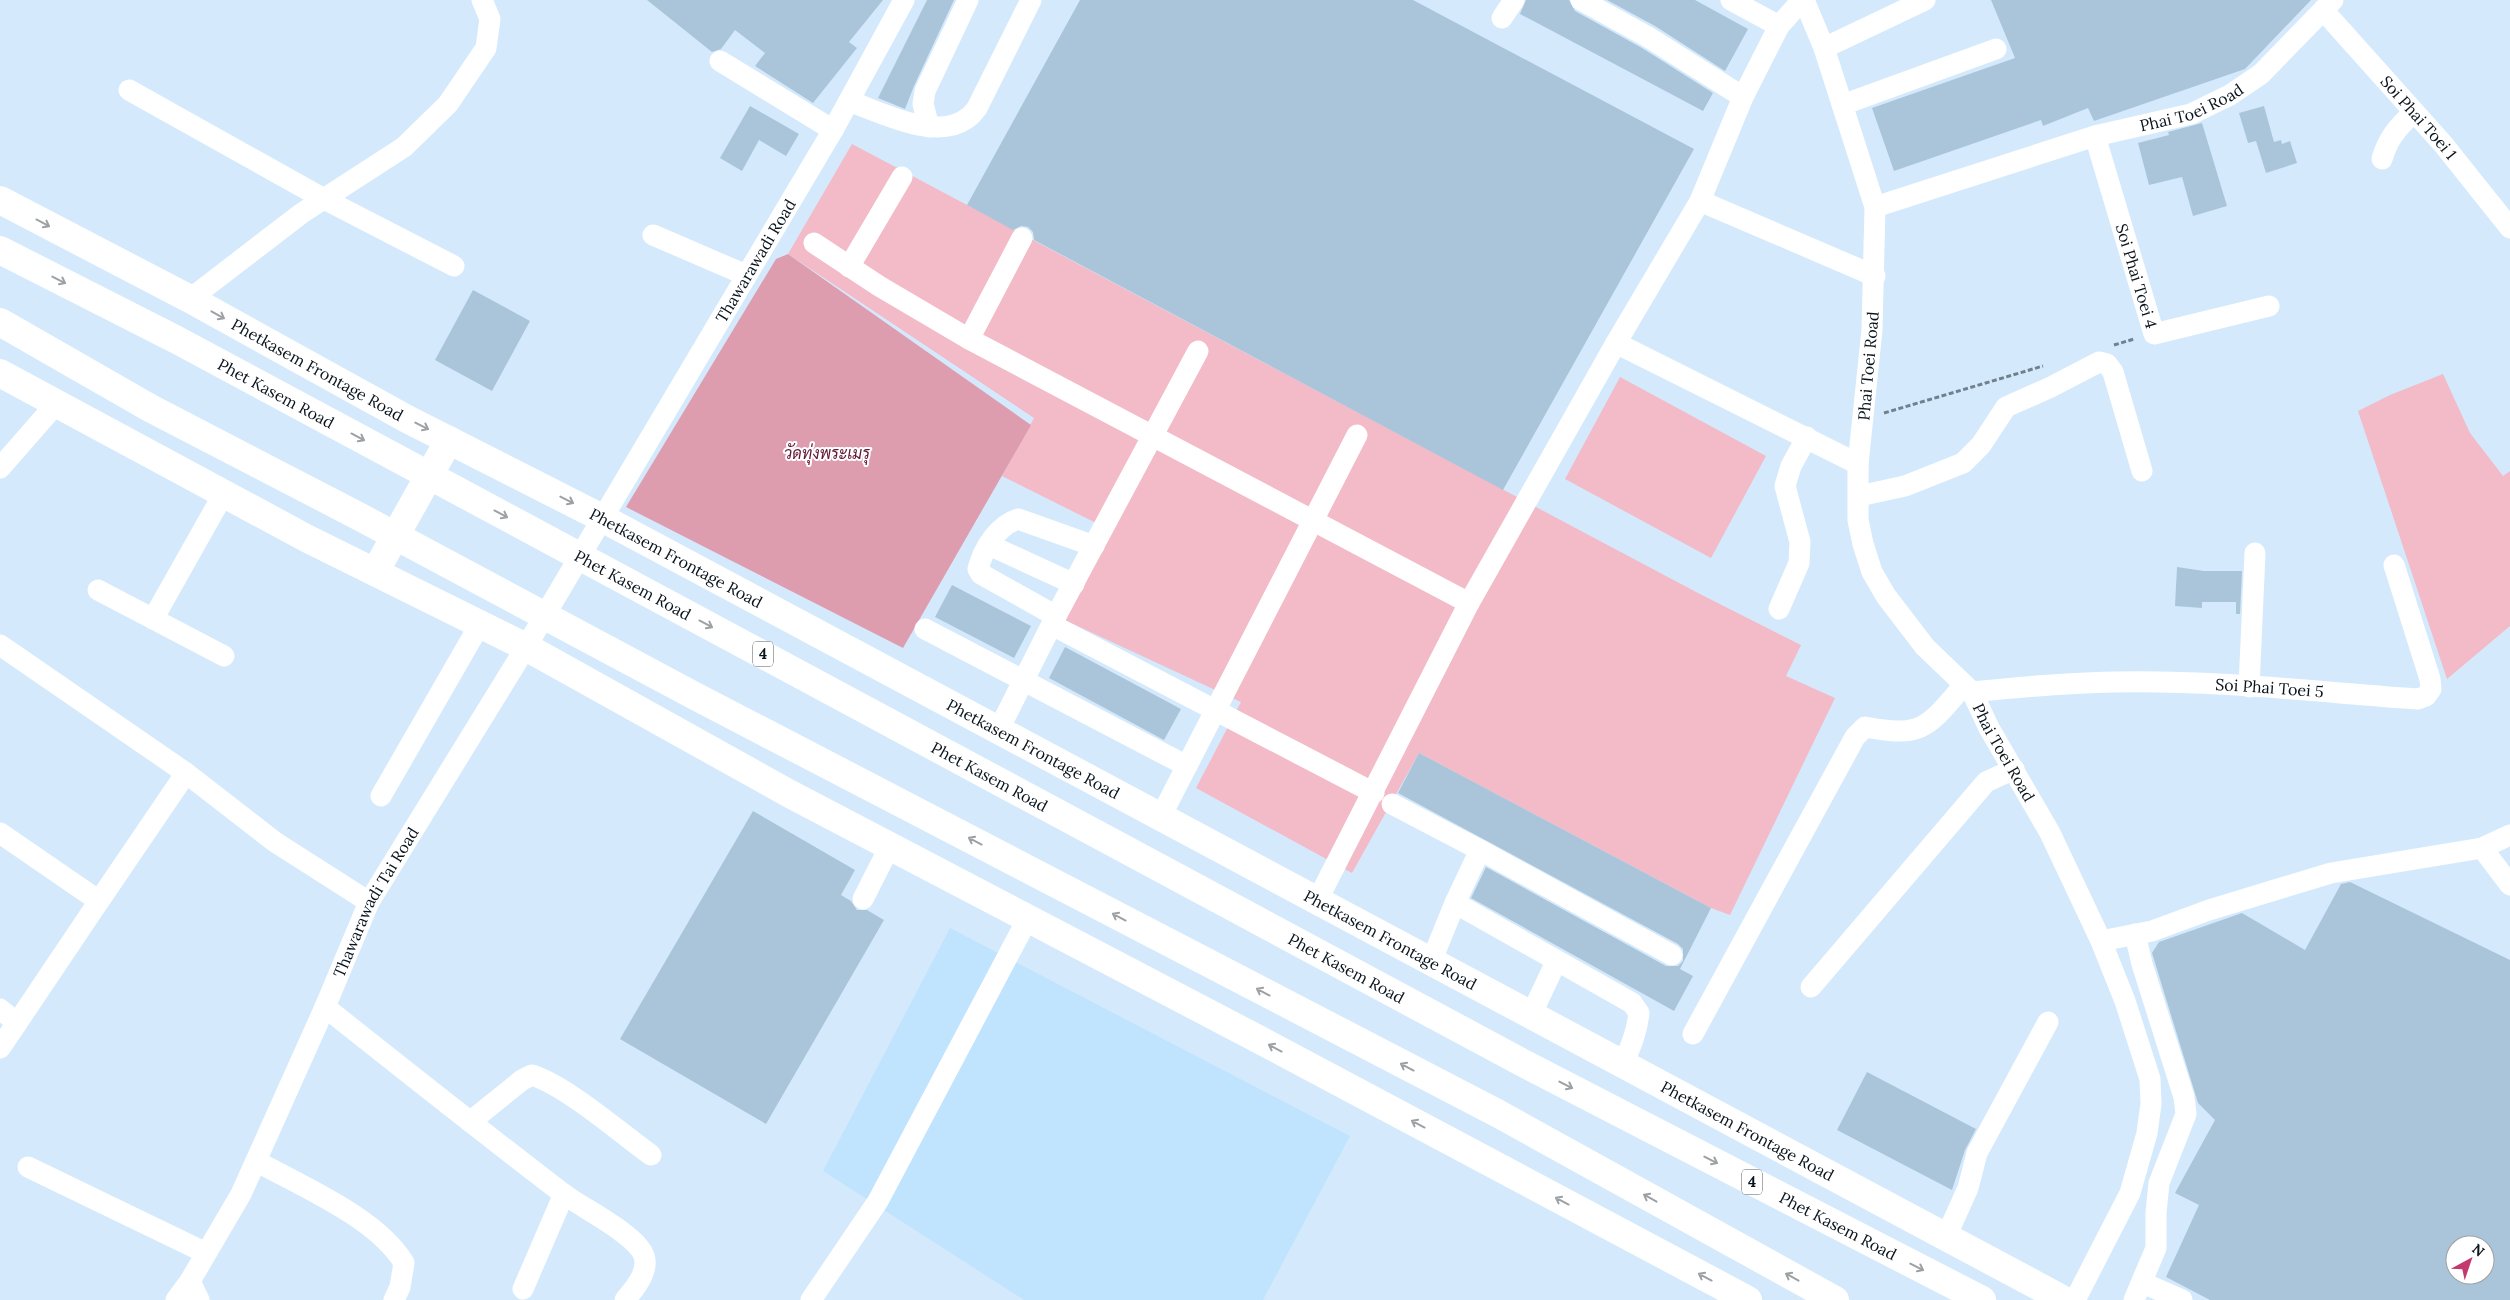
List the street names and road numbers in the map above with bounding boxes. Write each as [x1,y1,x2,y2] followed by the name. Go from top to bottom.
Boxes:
[2376,71,2461,164] street label: Soi Phai Toei 1
[2138,79,2247,135] street label: Phai Toei Road
[711,195,800,326] street label: Thawarawadi Road
[2112,221,2162,331] street label: Soi Phai Toei 4
[1853,310,1883,421] street label: Phai Toei Road
[228,314,407,425] street label: Phetkasem Frontage Road
[214,354,338,433] street label: Phet Kasem Road
[586,503,766,612] street label: Phetkasem Frontage Road
[571,545,695,624] street label: Phet Kasem Road
[753,642,773,666] road number: 4
[2215,674,2324,702] street label: Soi Phai Toei 5
[943,694,1124,803] street label: Phetkasem Frontage Road
[1969,700,2040,805] street label: Phai Toei Road
[928,737,1052,816] street label: Phet Kasem Road
[329,823,423,980] street label: Thawarawadi Tai Road
[1301,885,1481,994] street label: Phetkasem Frontage Road
[1285,929,1408,1008] street label: Phet Kasem Road
[1658,1076,1838,1185] street label: Phetkasem Frontage Road
[1742,1170,1762,1194] road number: 4
[1776,1187,1900,1264] street label: Phet Kasem Road

